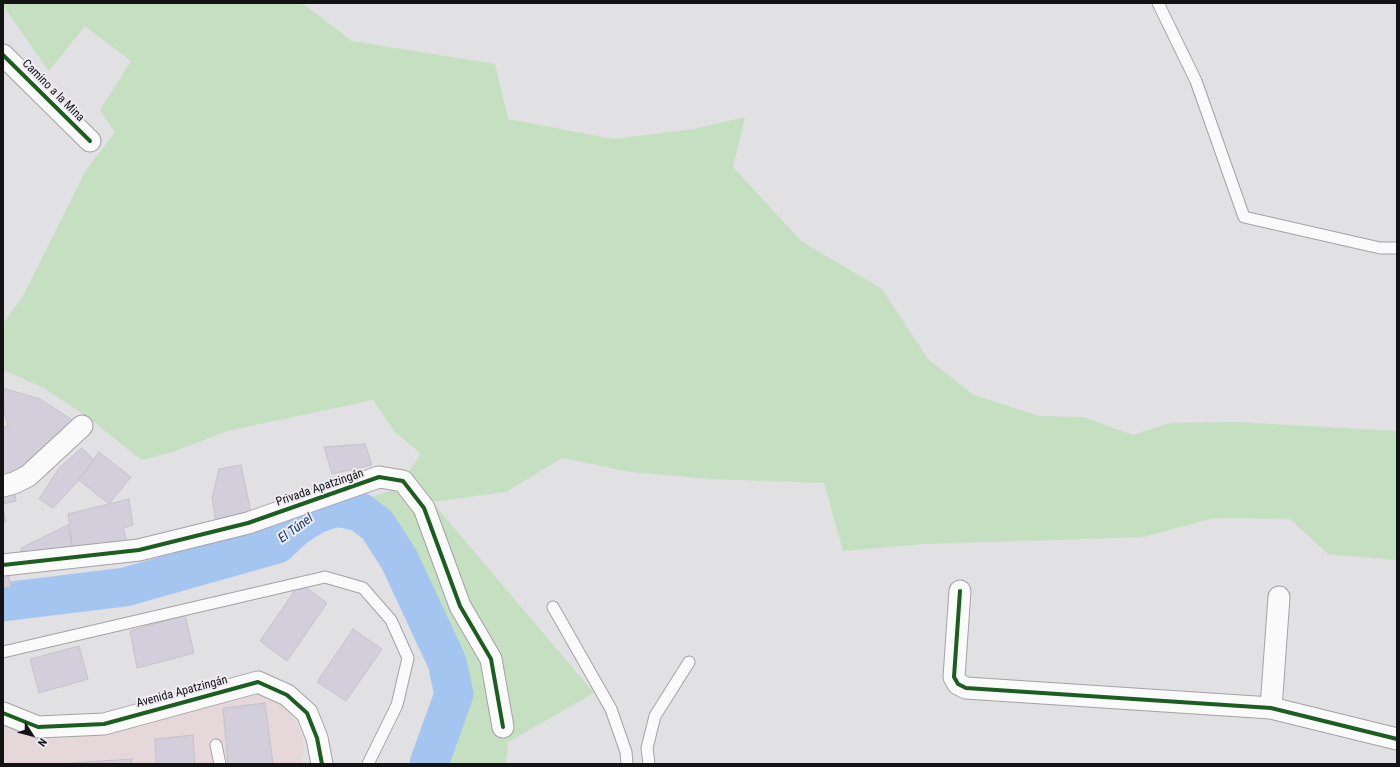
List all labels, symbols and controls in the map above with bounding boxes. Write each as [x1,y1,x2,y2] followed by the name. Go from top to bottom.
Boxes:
[19,57,87,125] street label: Camino a la Mina
[274,466,366,510] street label: Privada Apatzingán
[276,511,316,547] water label: El Túnel
[135,673,229,711] street label: Avenida Apatzingán
[12,715,52,755] north arrow
[35,736,49,749] text: N

